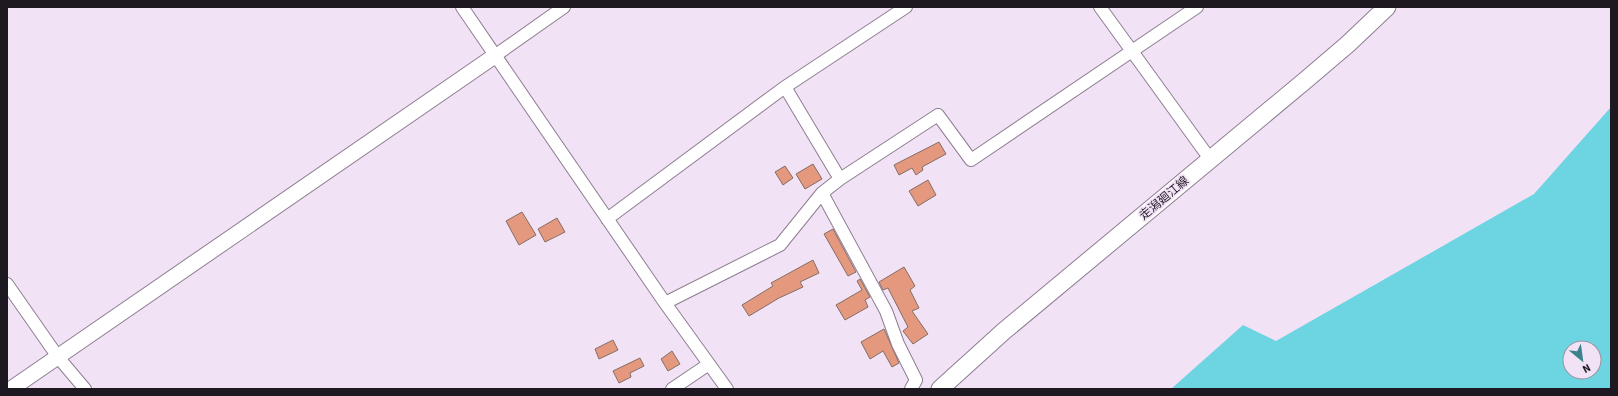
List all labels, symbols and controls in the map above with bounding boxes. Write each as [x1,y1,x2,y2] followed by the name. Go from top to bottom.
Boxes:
[1136,173,1193,224] street label: 走潟廻江線
[1562,340,1602,380] north arrow
[1580,360,1593,377] text: N

